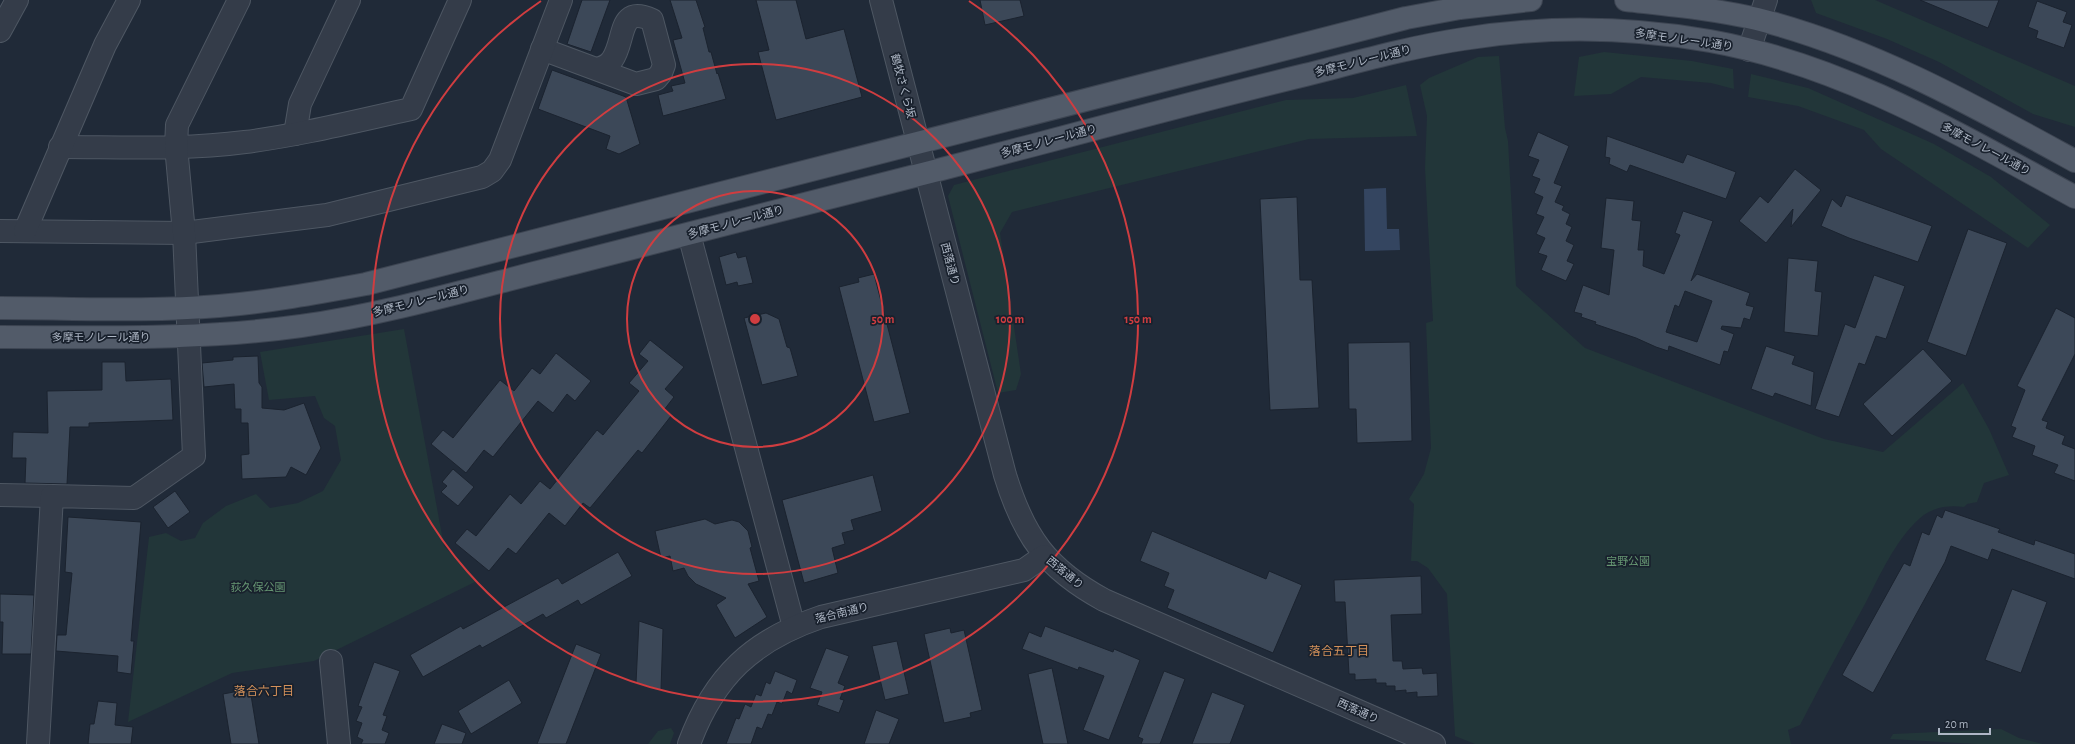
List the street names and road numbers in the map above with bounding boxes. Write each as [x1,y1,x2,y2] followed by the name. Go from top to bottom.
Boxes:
[1634,27,1734,52] street label: 多摩モノレール通り
[1313,43,1412,78] street label: 多摩モノレール通り
[889,52,918,119] street label: 鶴牧さくら坂
[1940,120,2033,177] street label: 多摩モノレール通り
[1000,122,1098,159] street label: 多摩モノレール通り
[687,203,785,240] street label: 多摩モノレール通り
[939,241,962,287] street label: 西落通り
[371,283,470,318] street label: 多摩モノレール通り
[52,331,151,343] street label: 多摩モノレール通り
[1044,554,1086,591] street label: 西落通り
[814,600,870,625] street label: 落合南通り
[1336,696,1381,725] street label: 西落通り

